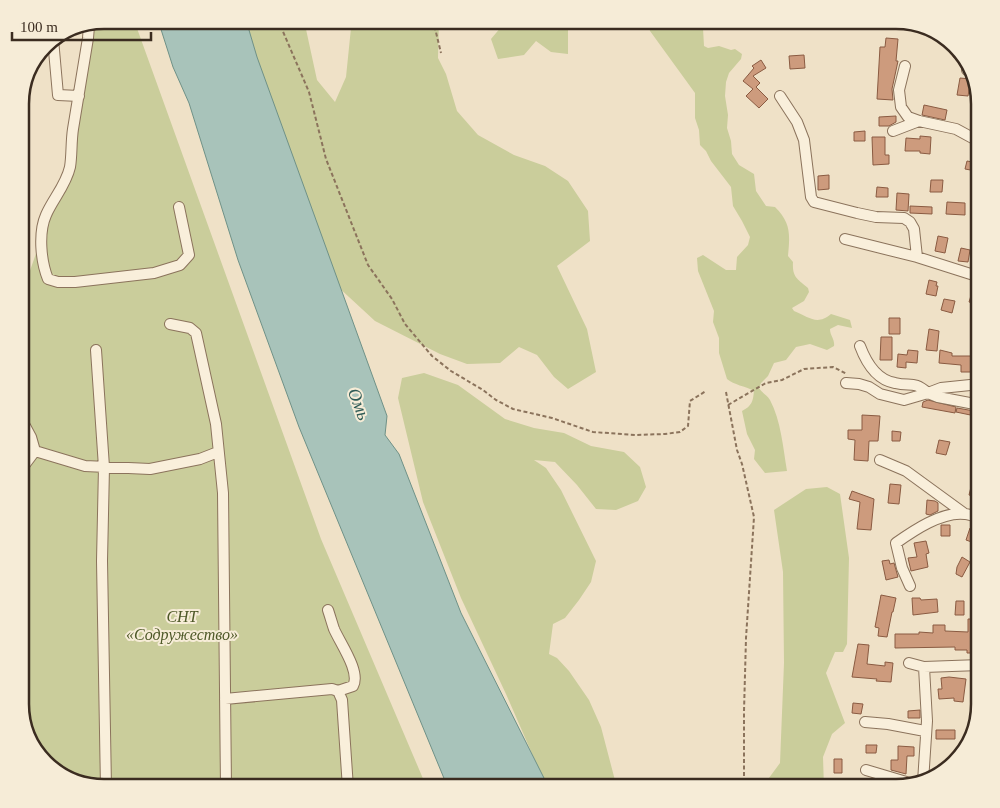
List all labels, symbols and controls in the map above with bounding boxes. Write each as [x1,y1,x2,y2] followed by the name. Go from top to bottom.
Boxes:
[12,10,151,42] scale bar
[20,19,58,35] text: 100 m
[344,385,374,423] water label: Омь
[126,608,238,644] park label: СНТ «Содружество»

